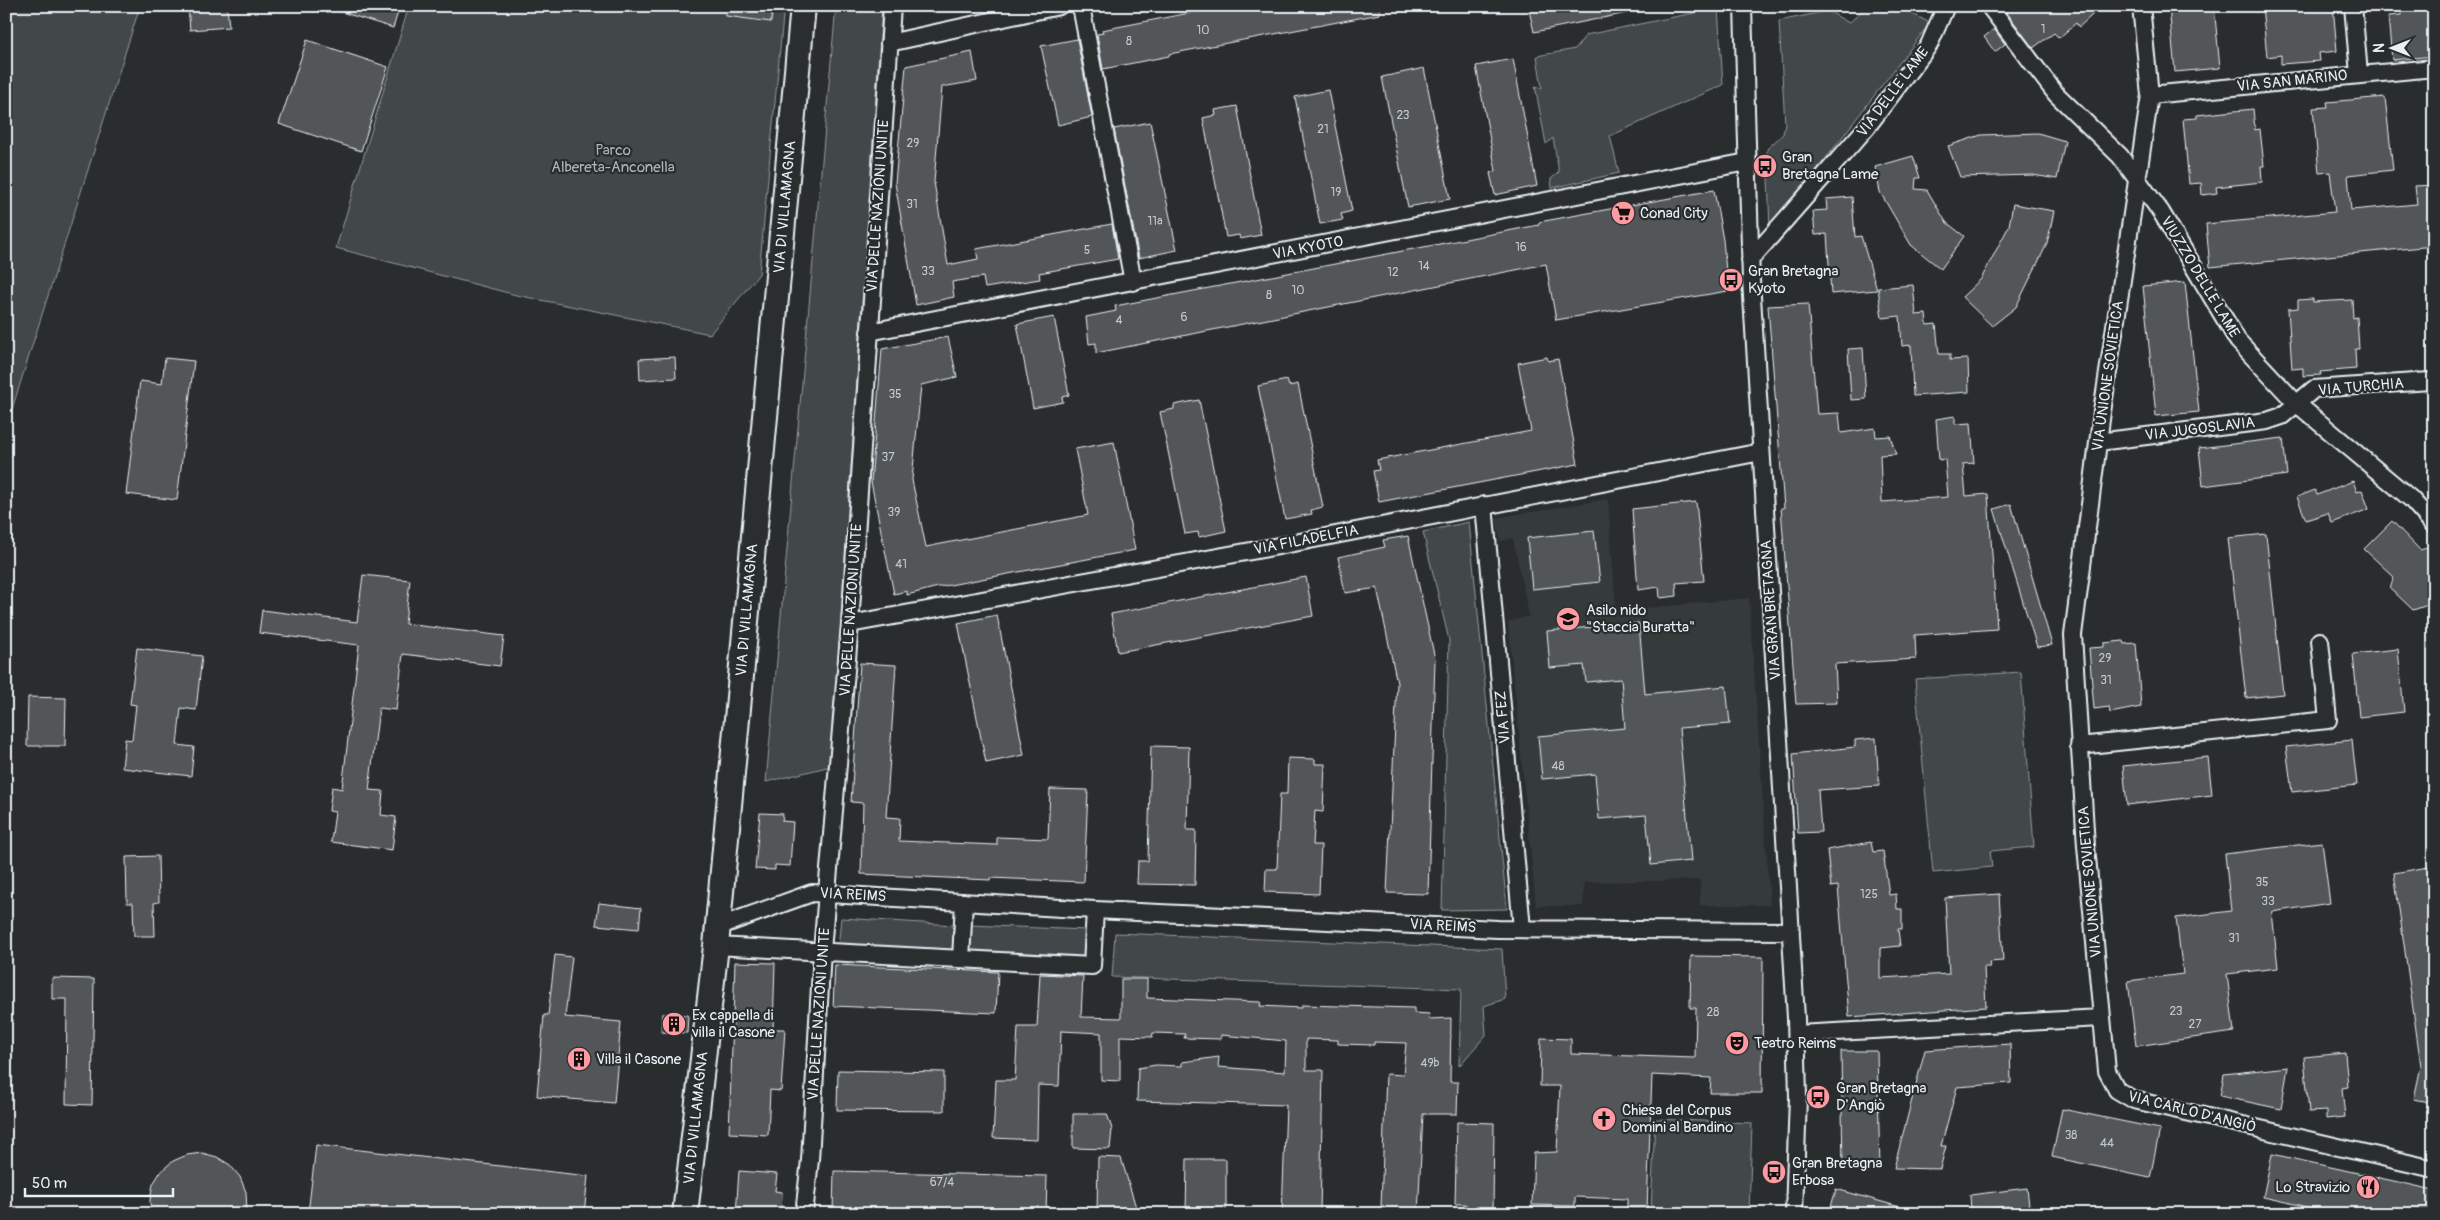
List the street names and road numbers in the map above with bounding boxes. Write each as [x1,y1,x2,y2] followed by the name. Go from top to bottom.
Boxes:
[1853,43,1933,141] street label: VIA DELLE LAME
[2236,66,2348,96] street label: VIA SAN MARINO
[862,119,894,293] street label: VIA DELLE NAZIONI UNITE
[770,140,800,274] street label: VIA DI VILLAMAGNA
[2156,213,2244,341] street label: VIUZZO DELLE LAME
[1271,232,1345,264] street label: VIA KYOTO
[2088,299,2128,453] street label: VIA UNIONE SOVIETICA
[2317,374,2405,400] street label: VIA TURCHIA
[2144,413,2256,445] street label: VIA JUGOSLAVIA
[1252,520,1360,559] street label: VIA FILADELFIA
[835,523,867,697] street label: VIA DELLE NAZIONI UNITE
[1757,539,1785,681] street label: VIA GRAN BRETAGNA
[732,543,762,677] street label: VIA DI VILLAMAGNA
[1491,690,1515,744] street label: VIA FEZ
[2074,805,2106,959] street label: VIA UNIONE SOVIETICA
[819,884,887,906] street label: VIA REIMS
[1409,915,1477,937] street label: VIA REIMS
[803,927,835,1101] street label: VIA DELLE NAZIONI UNITE
[680,1050,712,1185] street label: VIA DI VILLAMAGNA
[2126,1086,2258,1137] street label: VIA CARLO D'ANGIÒ

